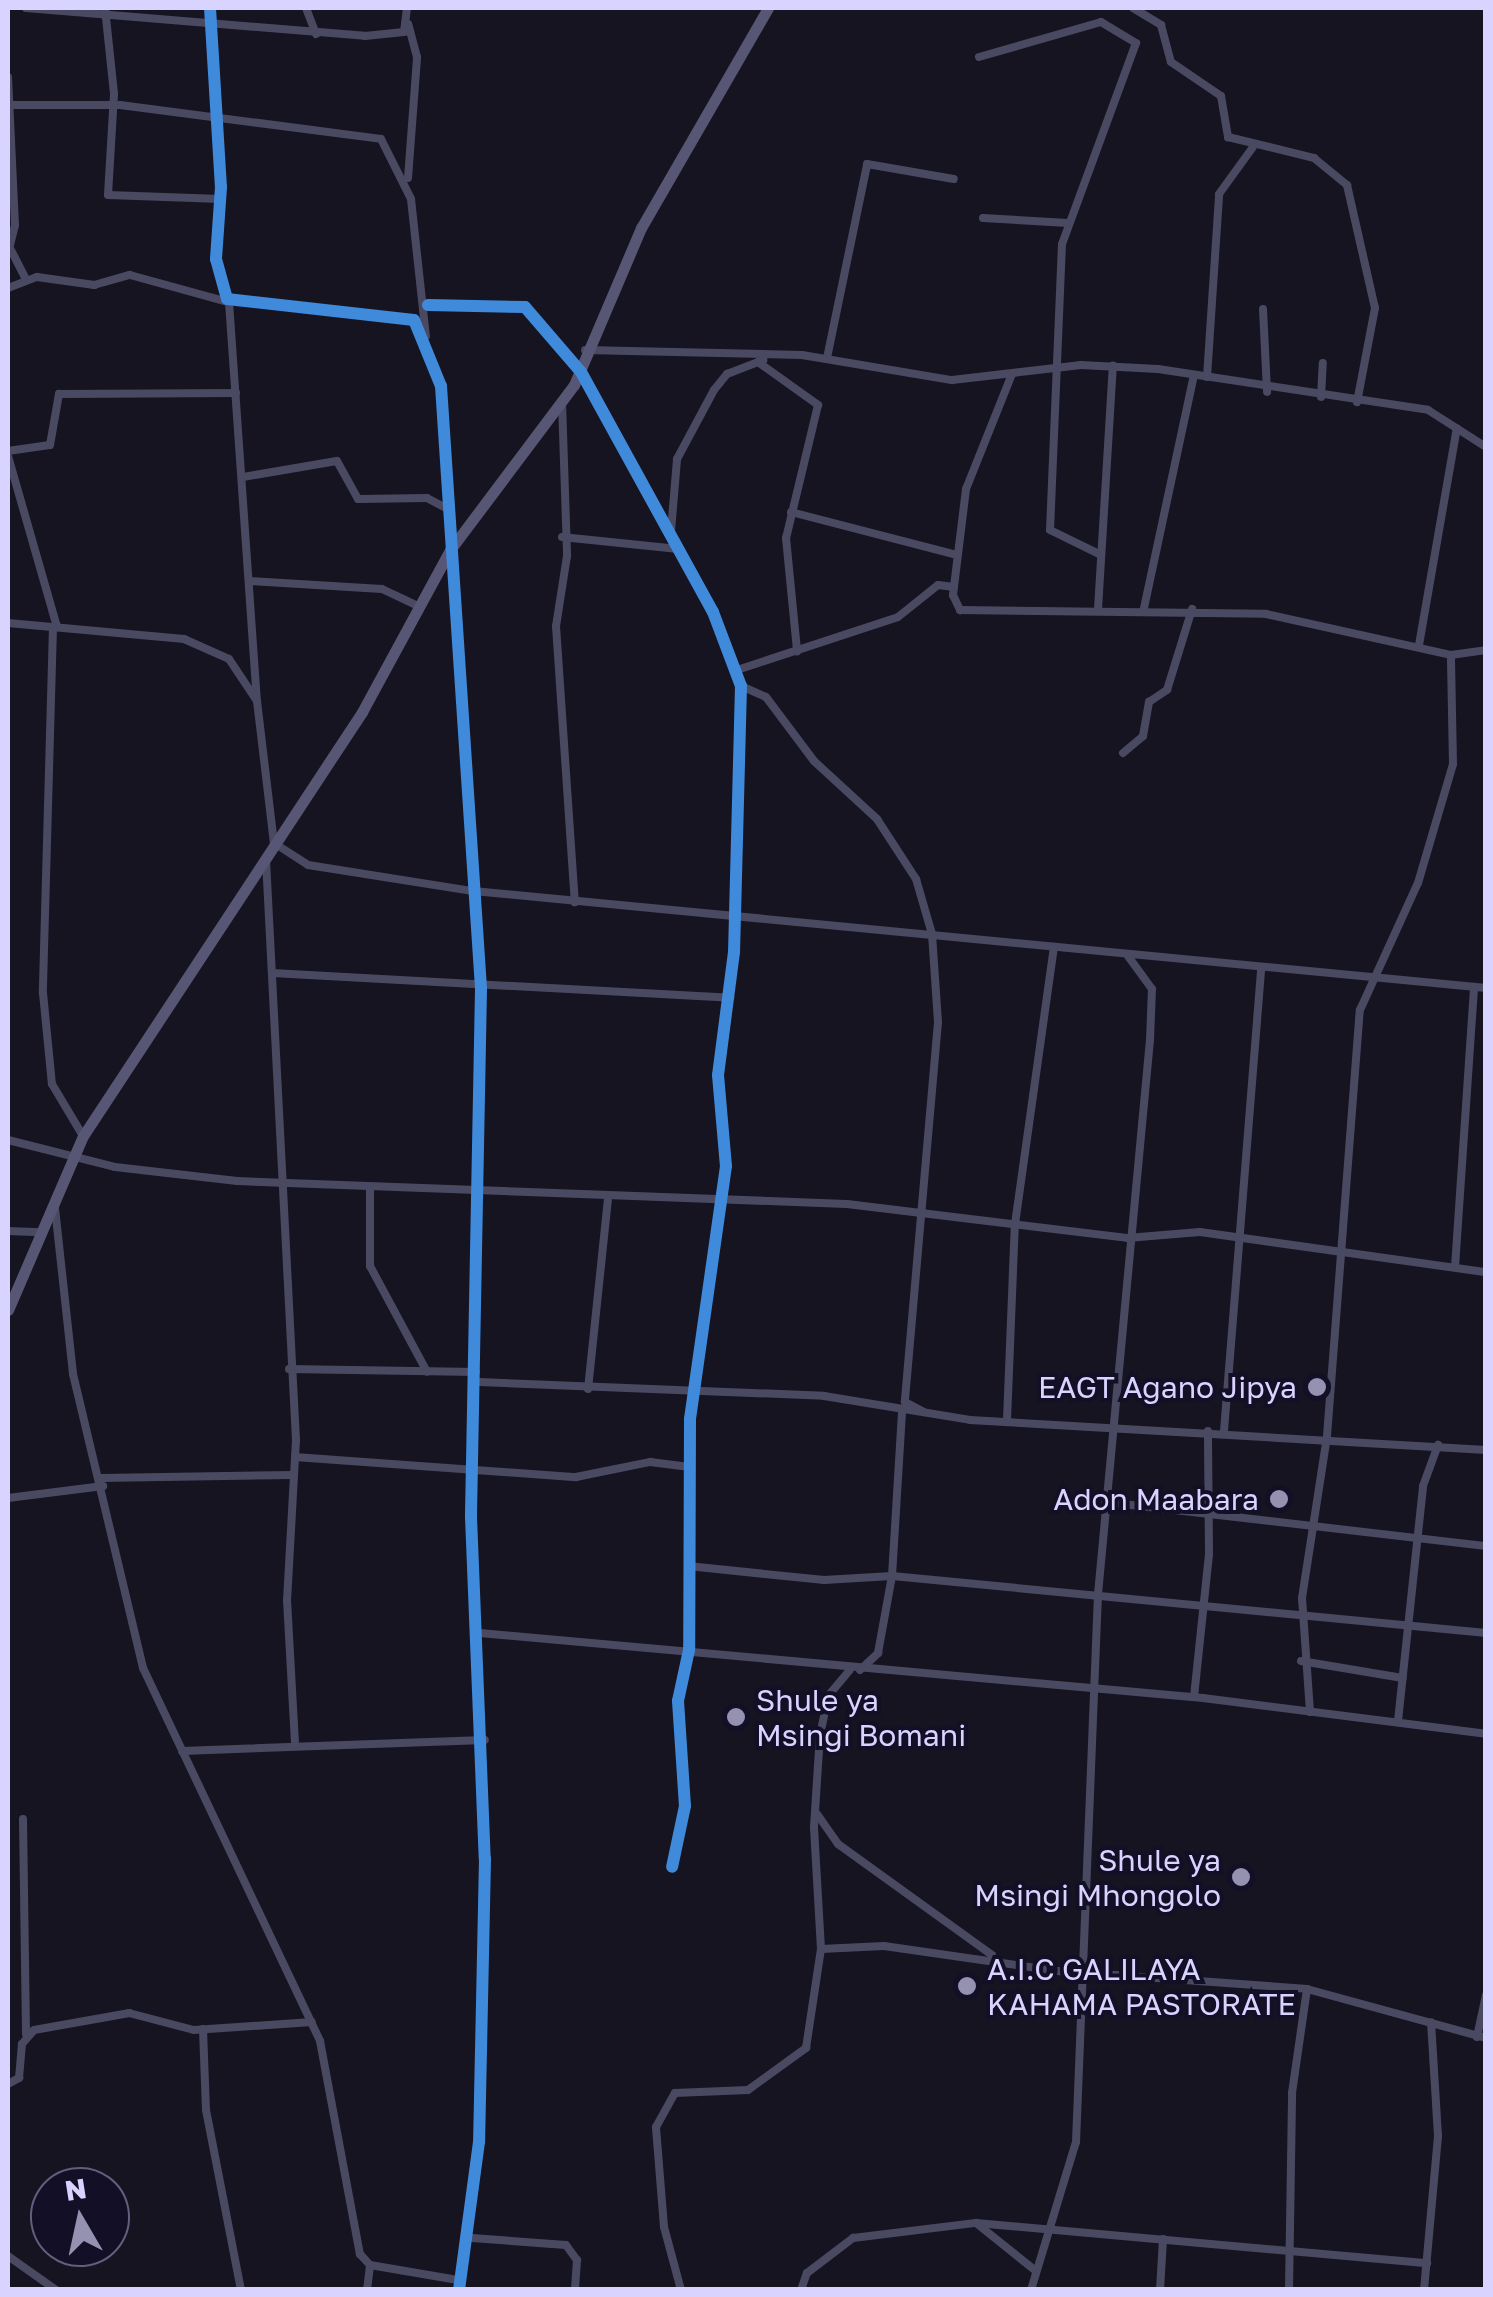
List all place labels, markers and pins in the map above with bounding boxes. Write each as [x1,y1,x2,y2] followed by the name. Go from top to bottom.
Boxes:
[1038,1369,1297,1405] place label: EAGT Agano Jipya
[1306,1376,1328,1398] marker: EAGT Agano Jipya
[1053,1481,1259,1517] place label: Adon Maabara
[1268,1488,1290,1510] marker: Adon Maabara
[756,1682,966,1752] place label: Shule ya Msingi Bomani
[725,1706,747,1728] marker: Shule ya Msingi Bomani
[974,1842,1221,1912] place label: Shule ya Msingi Mhongolo
[1230,1866,1252,1888] marker: Shule ya Msingi Mhongolo
[987,1951,1296,2022] place label: A.I.C GALILAYA KAHAMA PASTORATE
[956,1975,978,1997] marker: A.I.C GALILAYA KAHAMA PASTORATE

